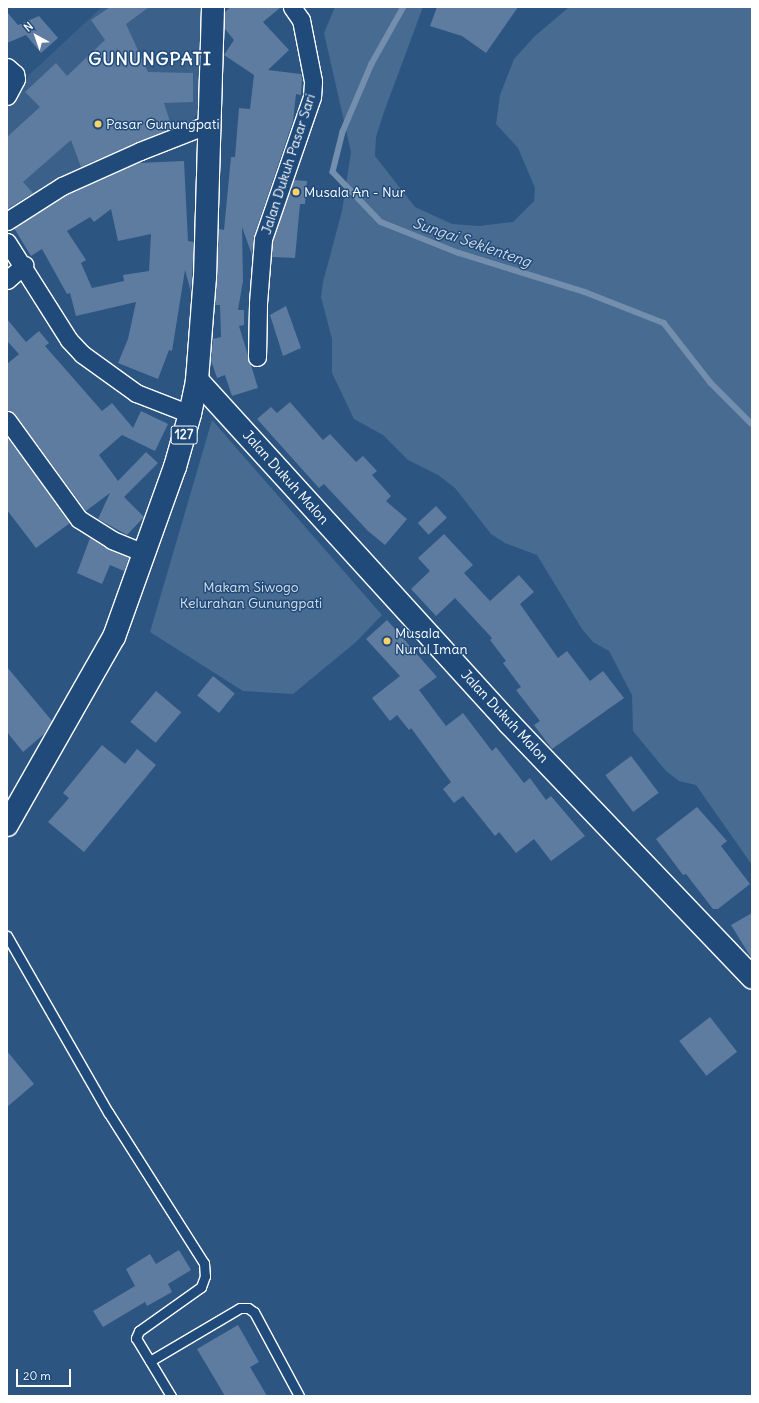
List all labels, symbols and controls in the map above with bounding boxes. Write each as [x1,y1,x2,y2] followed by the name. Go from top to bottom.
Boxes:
[16,16,56,56] north arrow
[21,19,36,35] text: N
[88,48,212,70] district label: GUNUNGPATI
[257,92,319,236] street label: Jalan Dukuh Pasar Sari
[106,116,220,132] place label: Pasar Gunungpati
[93,119,103,129] marker: Pasar Gunungpati
[304,184,405,200] place label: Musala An - Nur
[291,187,301,197] marker: Musala An - Nur
[411,213,533,271] water label: Sungai Seklenteng
[170,424,198,446] road number: 127
[239,426,333,528] street label: Jalan Dukuh Malon
[180,579,322,612] park label: Makam Siwogo Kelurahan Gunungpati
[395,625,467,658] place label: Musala Nurul Iman
[382,636,392,646] marker: Musala Nurul Iman
[458,666,552,766] street label: Jalan Dukuh Malon
[18,1361,73,1387] scale bar
[23,1368,51,1383] text: 20 m

